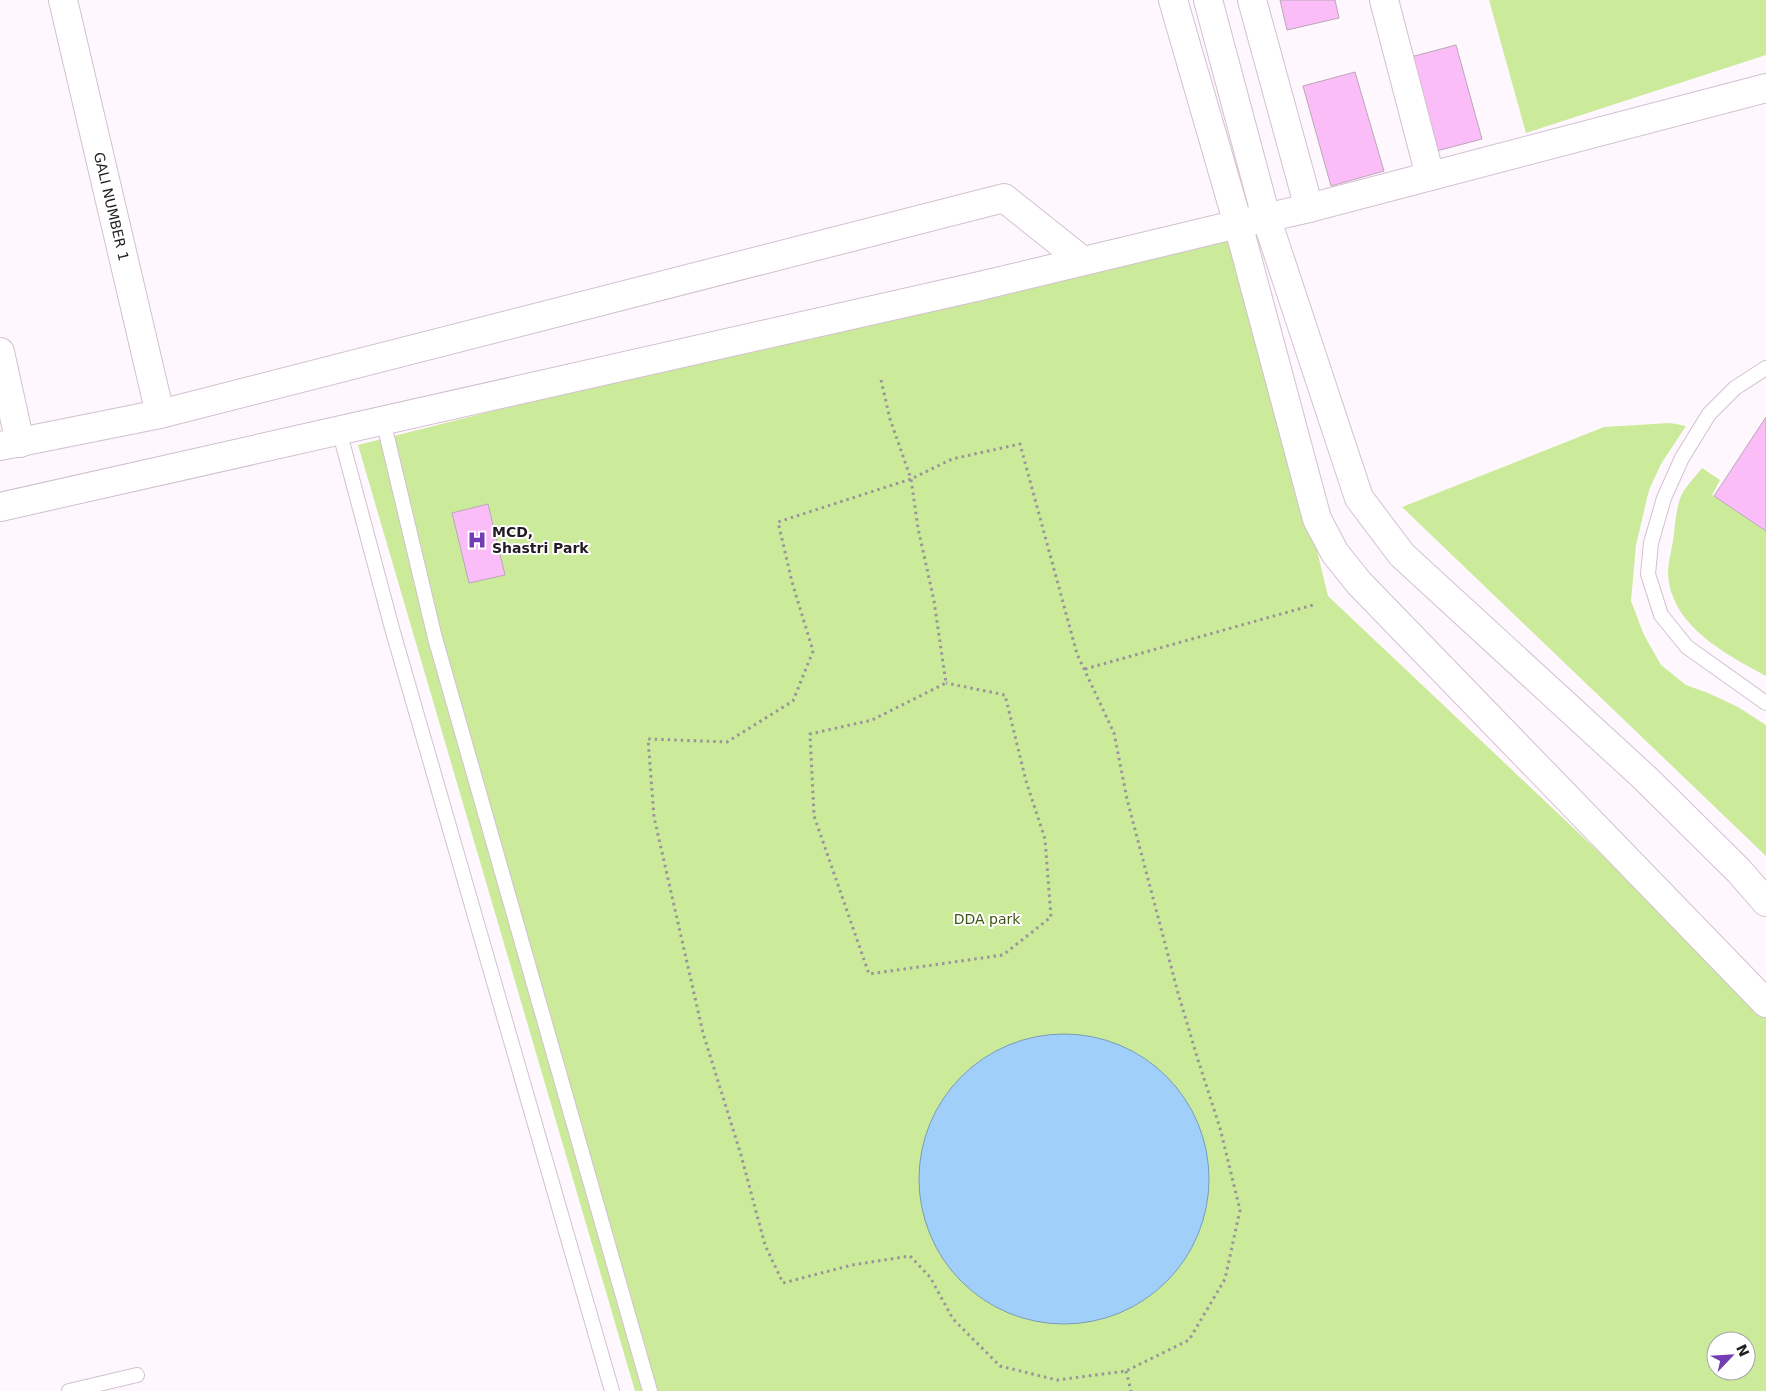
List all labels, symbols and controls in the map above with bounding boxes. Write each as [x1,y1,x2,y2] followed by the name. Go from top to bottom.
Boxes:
[91,150,132,262] street label: GALI NUMBER 1
[492,524,589,556] place label: MCD, Shastri Park
[466,529,488,551] hospital icon: MCD, Shastri Park
[954,911,1021,927] park label: DDA park
[1706,1331,1756,1381] north arrow
[1733,1342,1753,1359] text: N

